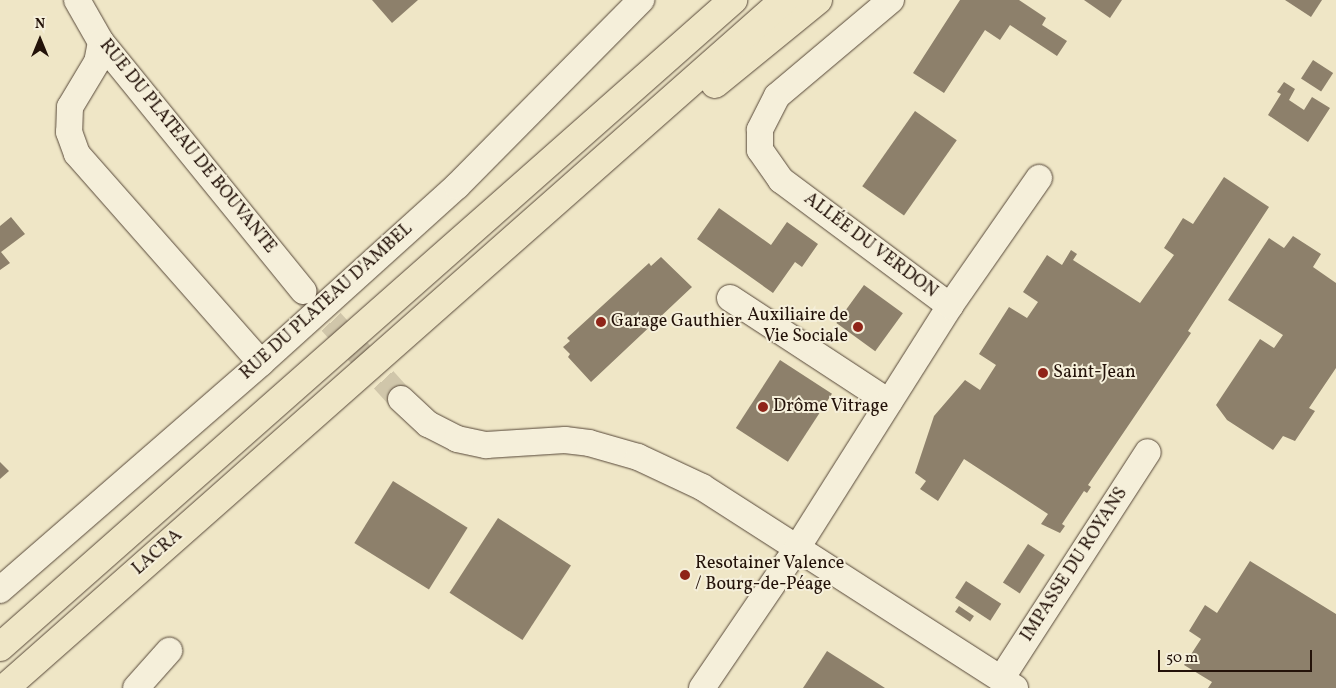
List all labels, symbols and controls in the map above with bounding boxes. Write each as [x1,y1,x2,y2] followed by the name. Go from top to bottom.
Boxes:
[15,15,65,65] north arrow
[35,15,45,34] text: N
[94,36,280,258] street label: RUE DU PLATEAU DE BOUVANTE
[799,189,941,303] street label: ALLÉE DU VERDON
[236,219,418,385] street label: RUE DU PLATEAU D'AMBEL
[747,306,848,348] place label: Auxiliaire de Vie Sociale
[611,311,742,333] place label: Garage Gauthier
[595,316,607,328] marker: Garage Gauthier
[852,321,864,333] marker: Auxiliaire de Vie Sociale
[1053,362,1136,384] place label: Saint-Jean
[1037,367,1049,379] marker: Saint-Jean
[773,396,889,418] place label: Drôme Vitrage
[757,401,769,413] marker: Drôme Vitrage
[1017,484,1133,646] street label: IMPASSE DU ROYANS
[129,525,187,581] street label: LACRA
[695,554,845,596] place label: Resotainer Valence / Bourg-de-Péage
[679,569,691,581] marker: Resotainer Valence / Bourg-de-Péage
[1161,640,1315,672] scale bar
[1166,648,1198,669] text: 50 m

